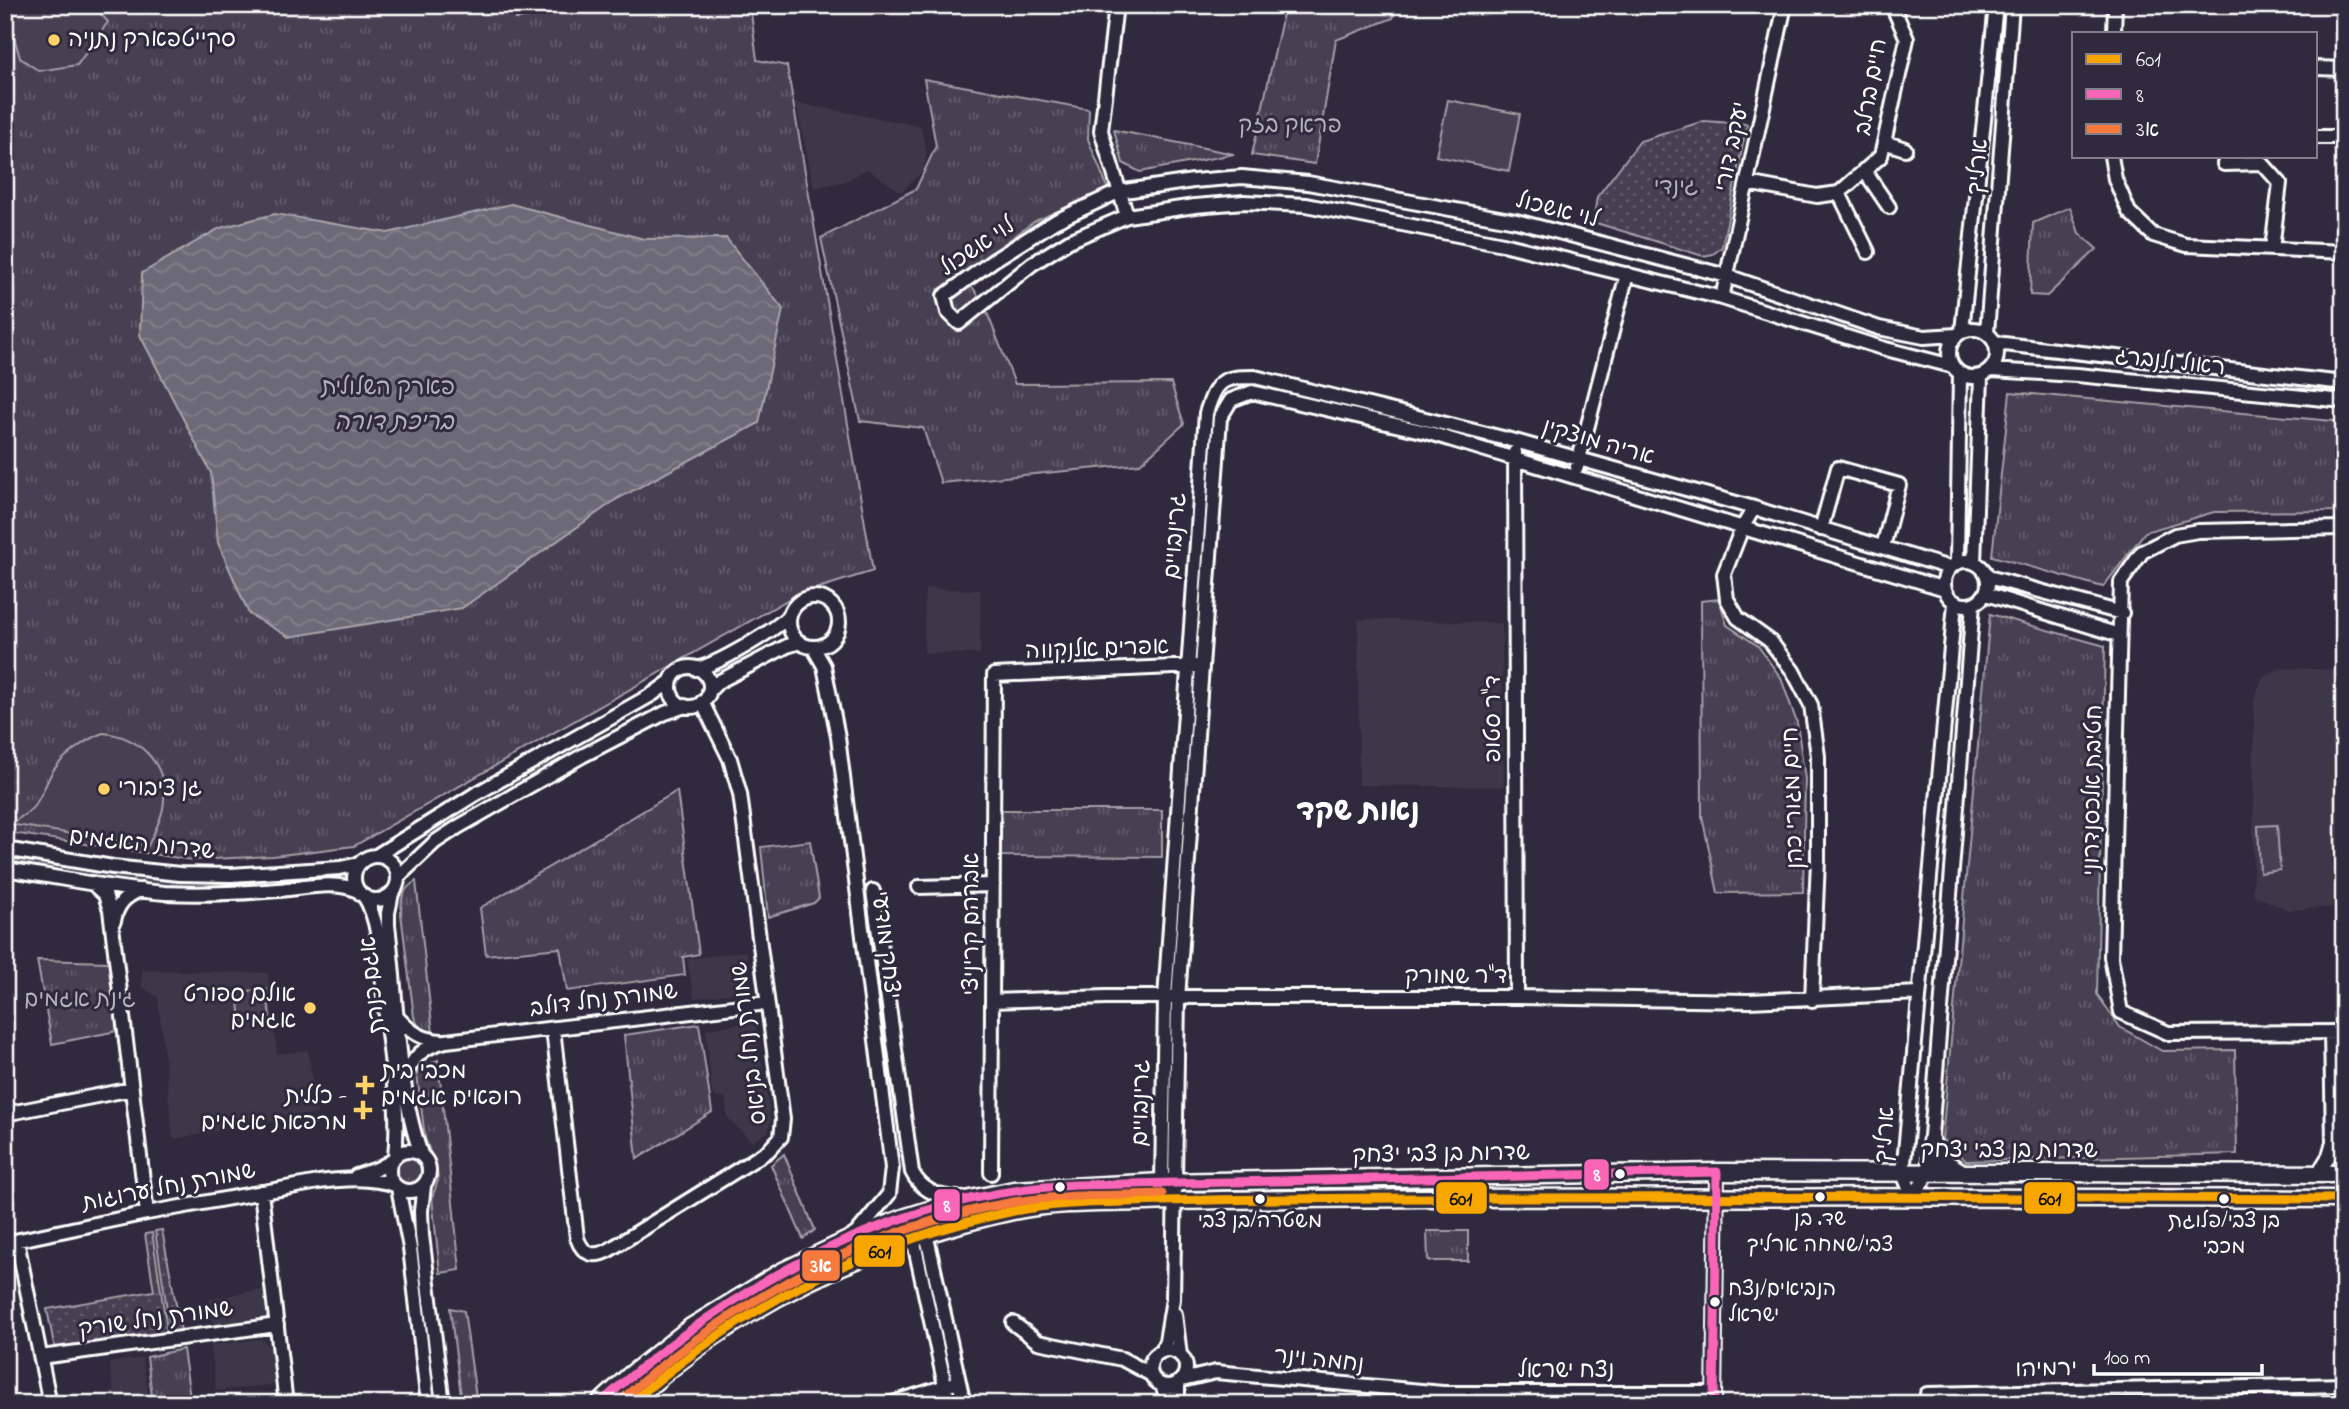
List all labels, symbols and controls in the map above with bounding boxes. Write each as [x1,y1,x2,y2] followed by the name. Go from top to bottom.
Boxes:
[68,24,236,57] place label: סקייטפארק נתניה
[46,32,62,48] marker: סקייטפארק נתניה
[2072,32,2318,158] legend
[1847,36,1897,138] street label: חיים ברלב
[2136,46,2161,76] text: 601
[2136,82,2144,112] text: 8
[1707,99,1759,195] street label: יעקב דורי
[1238,110,1342,143] park label: פראק בזק
[2136,116,2159,146] text: 3א
[1960,137,1998,197] street label: ארליך
[1654,172,1698,205] park label: גינדי
[1512,185,1603,238] street label: לוי אשכול
[934,210,1023,285] street label: לוי אשכול
[2113,341,2227,385] street label: ראול ולנברג
[320,372,455,405] park label: פארק השלולית
[334,406,455,441] water label: בריכת דורה
[1538,411,1658,475] street label: אריה מוצקין
[1156,491,1196,581] street label: גרינבויים
[1025,631,1169,669] street label: אפרים אלנקווה
[1478,675,1511,763] street label: ד"ר סטופ
[2076,704,2112,876] street label: חטיבת אלכסנדרוני
[1775,726,1813,870] street label: חיים מגורי כהן
[118,773,202,806] place label: גן ציבורי
[96,781,112,797] marker: גן ציבורי
[1296,791,1420,835] district label: נאות שקד
[67,821,217,869] street label: שדרות האגמים
[956,853,989,995] street label: אברהם קריניצי
[862,889,908,1001] street label: יצחק מודעי
[352,935,396,1035] street label: אגם כנרת
[724,960,776,1126] street label: שמורת נחל בניאס
[1405,961,1507,994] street label: ד"ר שמורק
[528,976,680,1026] street label: שמורת נחל דולב
[183,979,296,1038] place label: אולם ספורט אגמים
[24,984,136,1017] park label: גינת אגמים
[302,1000,318,1016] marker: אולם ספורט אגמים
[380,1056,522,1115] place label: מכבי בית רופאים אגמים
[1125,1059,1159,1147] street label: גרינבויים
[355,1075,375,1095] marker: מכבי בית רופאים אגמים
[201,1081,347,1140] place label: כללית - מרפאת אגמים
[353,1100,373,1120] marker: כללית - מרפאת אגמים
[1868,1106,1904,1164] street label: ארליך
[1920,1135,2098,1168] street label: שדרות בן צבי יצחק
[1352,1137,1530,1173] street label: שדרות בן צבי יצחק
[77,1155,259,1221] street label: שמורת נחל ערוגות
[1583,1158,1610,1191] line badge: 8
[1592,1163,1601,1190] text: 8
[1613,1167,1627,1181] unlabelled marker
[1053,1180,1067,1194] unlabelled marker
[1435,1181,1488,1215] line badge: 601
[2023,1181,2076,1215] line badge: 601
[1450,1187,1472,1214] text: 601
[2039,1187,2061,1214] text: 601
[933,1188,961,1222] line badge: 8
[1813,1190,1827,1204] marker: שד. בן צבי/שמחה ארליך
[1253,1192,1267,1206] marker: משטרה/בן צבי
[2217,1192,2231,1206] marker: בן צבי/פלוגת מכבי
[942,1194,951,1221] text: 8
[1747,1205,1893,1261] place label: שד. בן צבי/שמחה ארליך
[1198,1207,1322,1237] place label: משטרה/בן צבי
[2168,1207,2280,1263] place label: בן צבי/פלוגת מכבי
[853,1234,906,1268] line badge: 601
[869,1240,891,1267] text: 601
[801,1249,841,1282] line badge: 3א
[809,1254,832,1281] text: 3א
[1728,1275,1836,1331] place label: הנביאים/נצח ישראל
[77,1293,235,1347] street label: שמורת נחל שורק
[1708,1295,1722,1309] marker: הנביאים/נצח ישראל
[2094,1332,2262,1376] scale bar
[1272,1340,1366,1382] street label: נחמה וינר
[2104,1344,2150,1374] text: 100 m
[2015,1353,2077,1387] street label: ירמיהו
[1517,1355,1615,1388] street label: נצח ישראל

